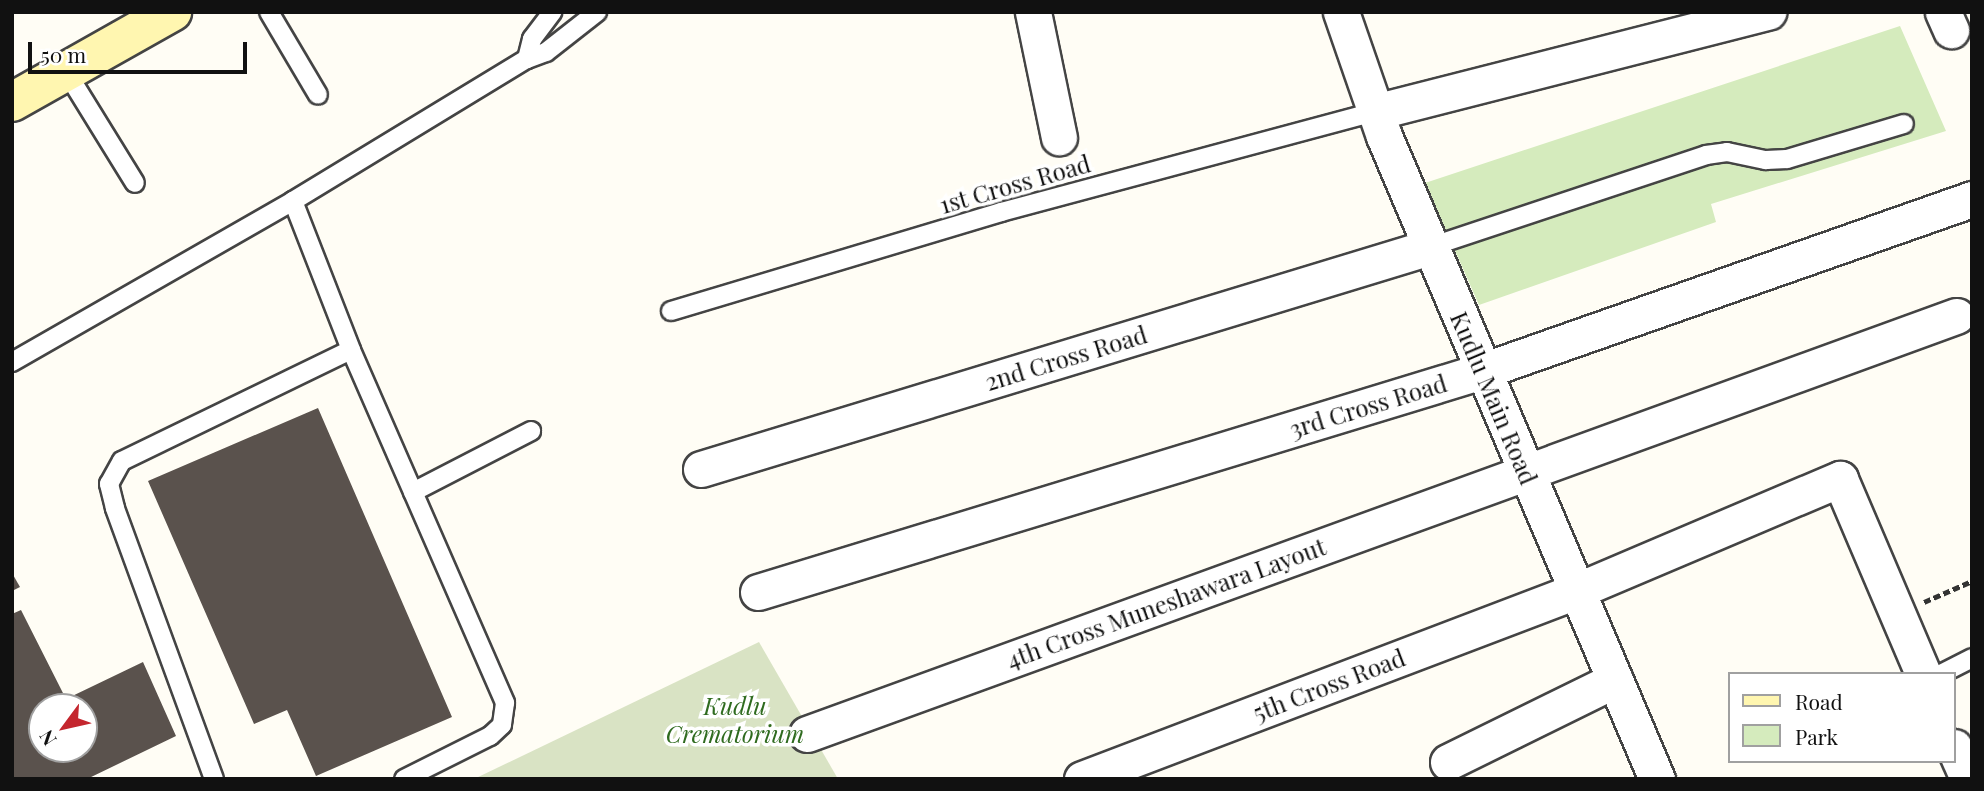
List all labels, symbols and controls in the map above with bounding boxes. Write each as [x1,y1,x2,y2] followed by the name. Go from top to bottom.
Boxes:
[32,28,250,72] scale bar
[41,40,86,68] text: 50 m
[936,149,1094,219] street label: 1st Cross Road
[1445,307,1543,489] street label: Kudlu Main Road
[982,320,1150,396] street label: 2nd Cross Road
[1286,368,1450,444] street label: 3rd Cross Road
[1002,532,1330,674] street label: 4th Cross Muneshawara Layout
[1249,643,1409,727] street label: 5th Cross Road
[1728,672,1956,763] legend
[1795,687,1843,715] text: Road
[666,692,804,748] park label: Kudlu Crematorium
[28,693,98,763] north arrow
[1795,722,1838,750] text: Park
[32,726,62,751] text: N

